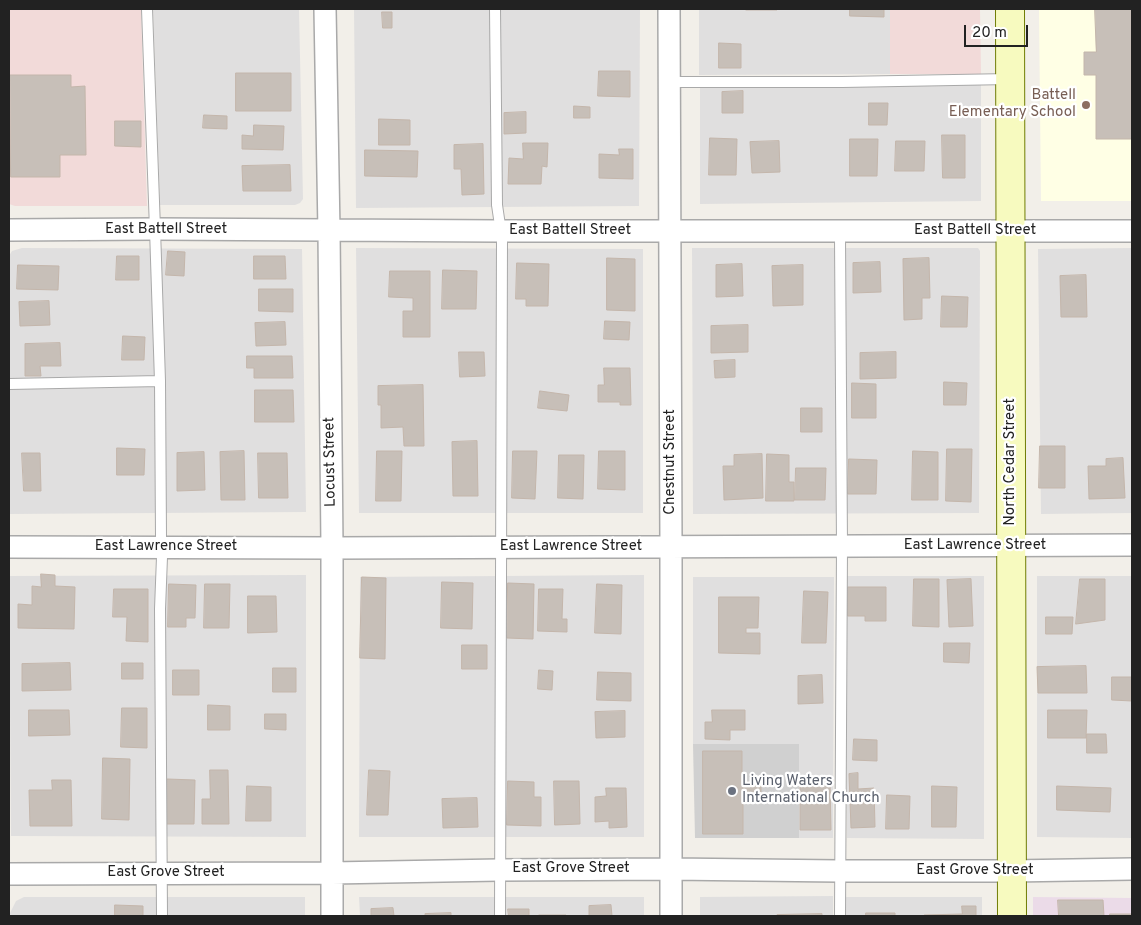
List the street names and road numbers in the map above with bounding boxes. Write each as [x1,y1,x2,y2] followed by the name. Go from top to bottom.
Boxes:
[105,221,227,239] street label: East Battell Street
[509,222,631,240] street label: East Battell Street
[914,222,1036,240] street label: East Battell Street
[1002,398,1020,526] street label: North Cedar Street
[662,409,680,515] street label: Chestnut Street
[321,417,341,507] street label: Locust Street
[904,537,1046,555] street label: East Lawrence Street
[95,538,237,556] street label: East Lawrence Street
[500,538,642,556] street label: East Lawrence Street
[512,860,630,878] street label: East Grove Street
[916,862,1034,880] street label: East Grove Street
[107,864,225,882] street label: East Grove Street

